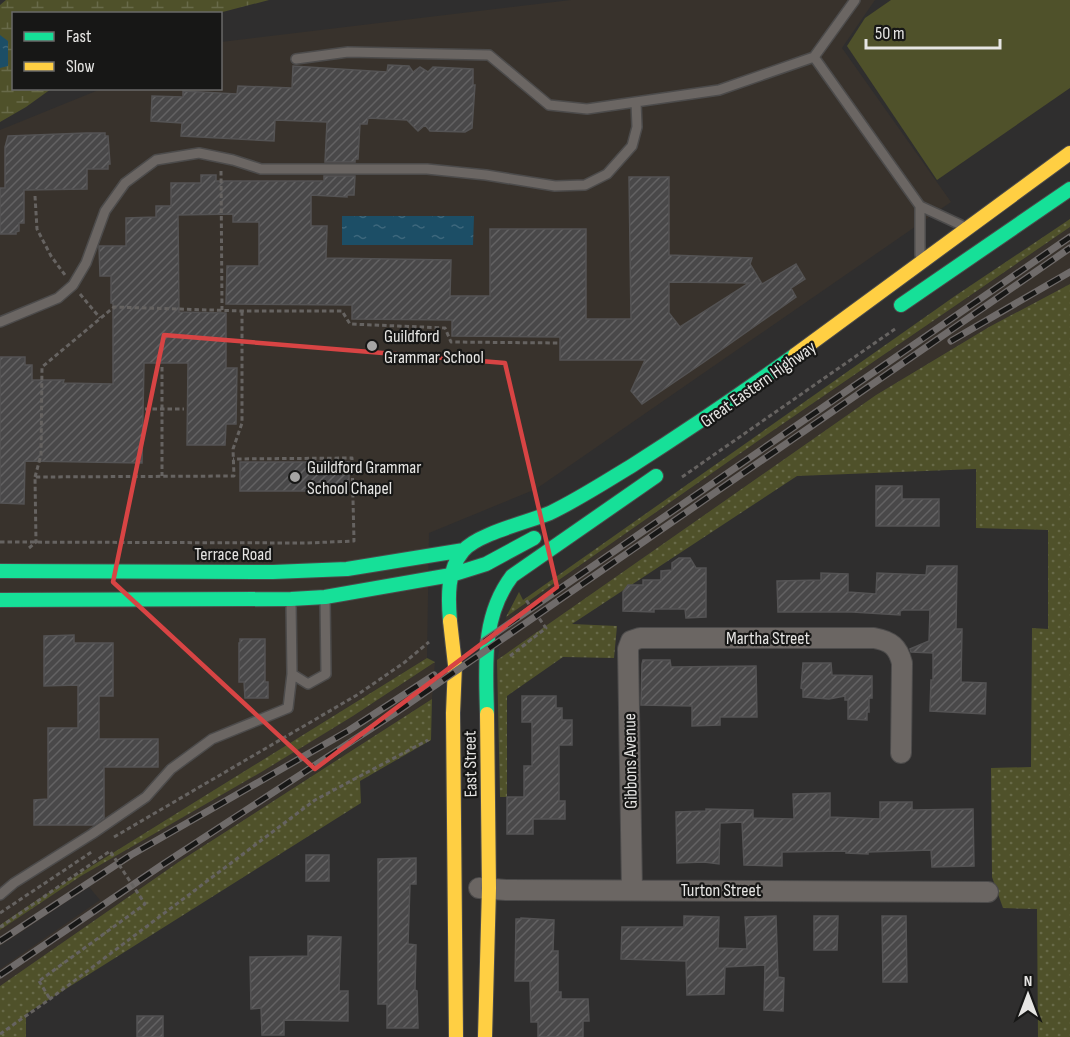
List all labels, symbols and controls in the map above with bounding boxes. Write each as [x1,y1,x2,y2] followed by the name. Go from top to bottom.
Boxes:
[12,12,222,90] legend
[866,12,1000,50] scale bar
[875,23,905,44] text: 50 m
[66,26,92,47] text: Fast
[66,56,95,77] text: Slow
[384,326,484,368] place label: Guildford Grammar School
[696,337,820,432] street label: Great Eastern Highway
[365,339,379,353] marker: Guildford Grammar School
[307,457,421,499] place label: Guildford Grammar School Chapel
[288,470,302,484] marker: Guildford Grammar School Chapel
[194,544,272,565] street label: Terrace Road
[726,628,810,649] street label: Martha Street
[619,713,642,809] street label: Gibbons Avenue
[459,730,482,798] street label: East Street
[681,880,762,901] street label: Turton Street
[998,965,1058,1025] north arrow
[1024,972,1032,991] text: N

